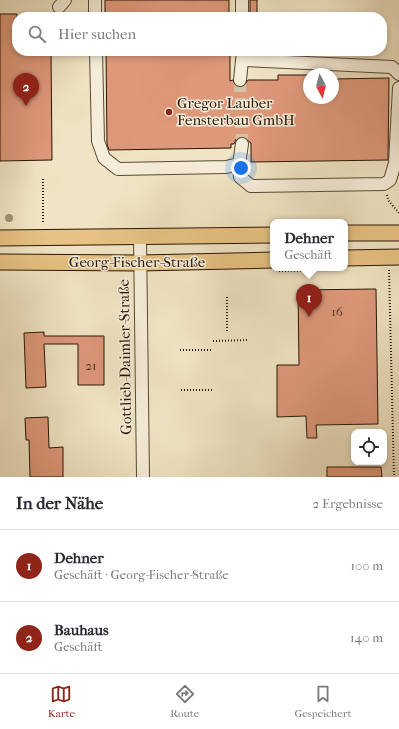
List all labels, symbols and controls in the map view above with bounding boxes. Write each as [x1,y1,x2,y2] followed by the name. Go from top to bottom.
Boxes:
[12,12,387,56] search box
[26,23,48,45] icon: search
[58,25,136,43] text: Hier suchen
[303,68,339,104] north arrow
[13,73,39,106] pin: 2
[177,94,295,129] place label: Gregor Lauber Fensterbau GmbH
[164,107,174,117] marker: Gregor Lauber Fensterbau GmbH
[231,158,251,178] your location
[270,219,348,271] popup
[284,229,334,247] text: Dehner
[284,247,333,262] text: Geschäft
[69,253,206,271] street label: Georg-Fischer-Straße
[115,278,135,435] street label: Gottlieb-Daimler-Straße
[296,284,322,317] pin: 1
[331,304,344,319] house number: 16
[85,358,97,373] house number: 21
[351,429,387,465] map controls
[351,429,387,465] button: locate
[16,493,103,513] text: In der Nähe
[313,496,383,511] text: 2 Ergebnisse
[54,549,104,567] text: Dehner
[27,558,31,573] text: 1
[350,558,383,573] text: 100 m
[54,567,229,582] text: Geschäft · Georg-Fischer-Straße
[54,621,108,639] text: Bauhaus
[26,630,32,645] text: 2
[350,630,383,645] text: 140 m
[54,639,102,654] text: Geschäft
[48,683,75,720] tab: Karte
[170,683,199,720] tab: Route
[294,683,351,720] tab: Gespeichert

